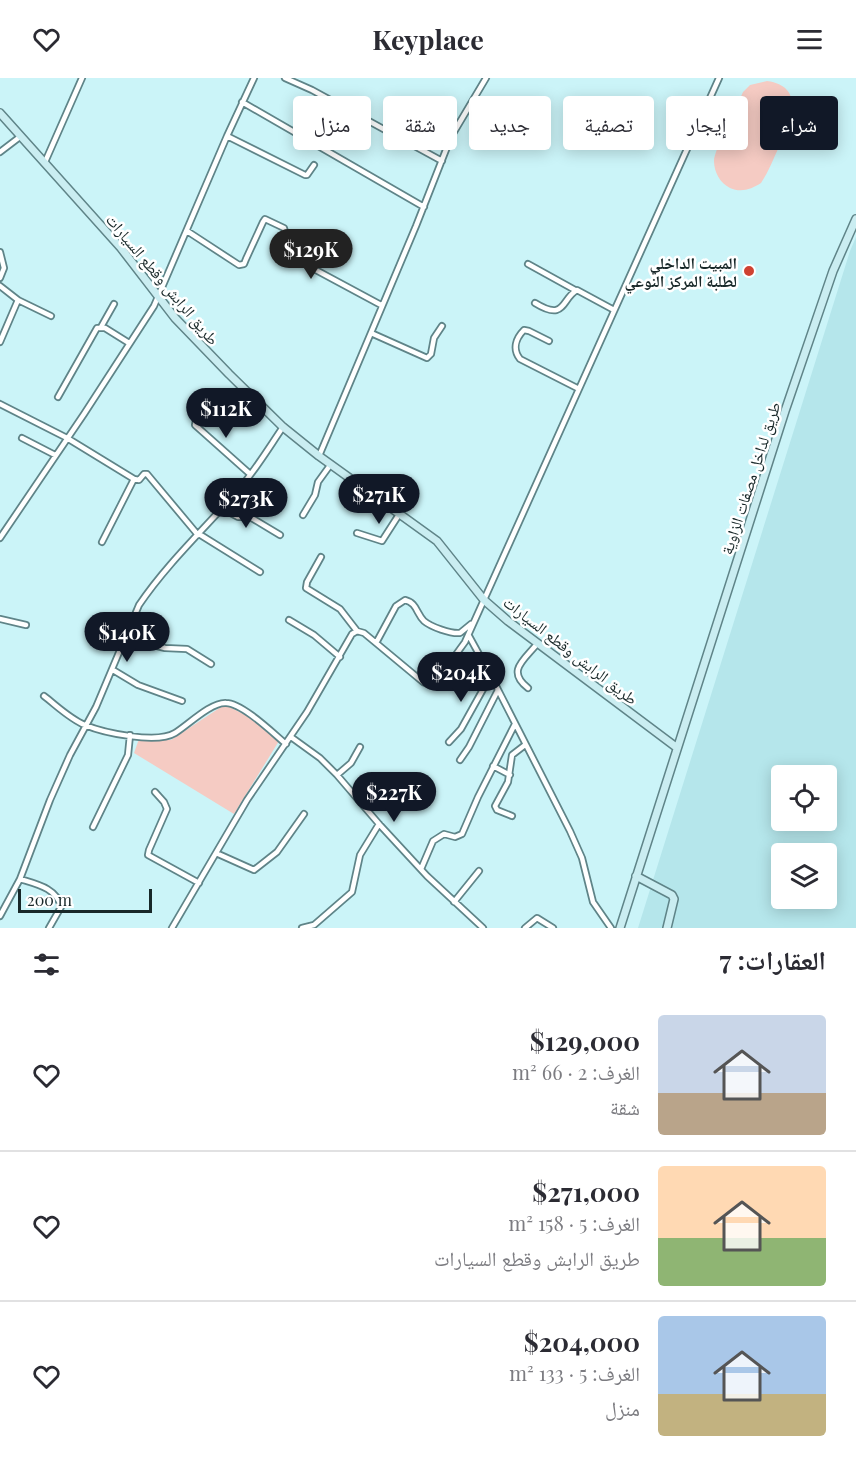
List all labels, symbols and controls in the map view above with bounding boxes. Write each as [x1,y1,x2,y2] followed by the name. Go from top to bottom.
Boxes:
[372,21,484,57] text: Keyplace
[30,23,63,56] icon: heart
[793,23,826,56] icon: menu
[293,96,371,150] chip: منزل
[383,96,457,150] chip: شقة
[469,96,551,150] chip: جديد
[563,96,654,150] chip: تصفية
[666,96,748,150] chip: إيجار
[760,96,838,150] chip: شراء
[101,209,224,349] street label: طريق الرابش وقطع السيارات
[269,229,353,280] pin: $129K
[284,235,338,262] text: $129K
[625,252,737,293] place label: المبيت الداخلي لطلبة المركز النوعي
[742,264,756,278] marker: المبيت الداخلي لطلبة المركز النوعي
[184,388,268,439] pin: $112K
[200,394,252,421] text: $112K
[715,399,786,557] street label: طريق لداخل مصفات الزاوية
[337,474,421,525] pin: $271K
[204,478,288,529] pin: $273K
[353,480,405,507] text: $271K
[218,484,274,511] text: $273K
[499,591,642,710] street label: طريق الرابش وقطع السيارات
[85,612,169,663] pin: $140K
[99,618,155,645] text: $140K
[419,652,503,703] pin: $204K
[431,658,491,685] text: $204K
[771,765,837,909] map controls
[771,765,837,831] button: locate
[352,772,436,823] pin: $227K
[366,778,422,805] text: $227K
[771,843,837,909] button: layers
[18,886,152,914] scale bar
[27,889,72,910] text: 200 m
[720,942,826,977] text: العقارات: 7
[30,948,63,981] icon: filters
[530,1023,640,1058] text: $129,000
[706,1039,778,1111] icon: home
[512,1058,640,1085] text: الغرف: 2 · 66 m²
[30,1059,63,1092] icon: heart
[610,1093,640,1120] text: شقة
[532,1174,640,1209] text: $271,000
[706,1190,778,1262] icon: home
[508,1209,640,1236] text: الغرف: 5 · 158 m²
[30,1210,63,1243] icon: heart
[434,1244,640,1271] text: طريق الرابش وقطع السيارات
[524,1324,640,1359] text: $204,000
[706,1340,778,1412] icon: home
[509,1359,640,1386] text: الغرف: 5 · 133 m²
[30,1360,63,1393] icon: heart
[605,1394,640,1421] text: منزل

